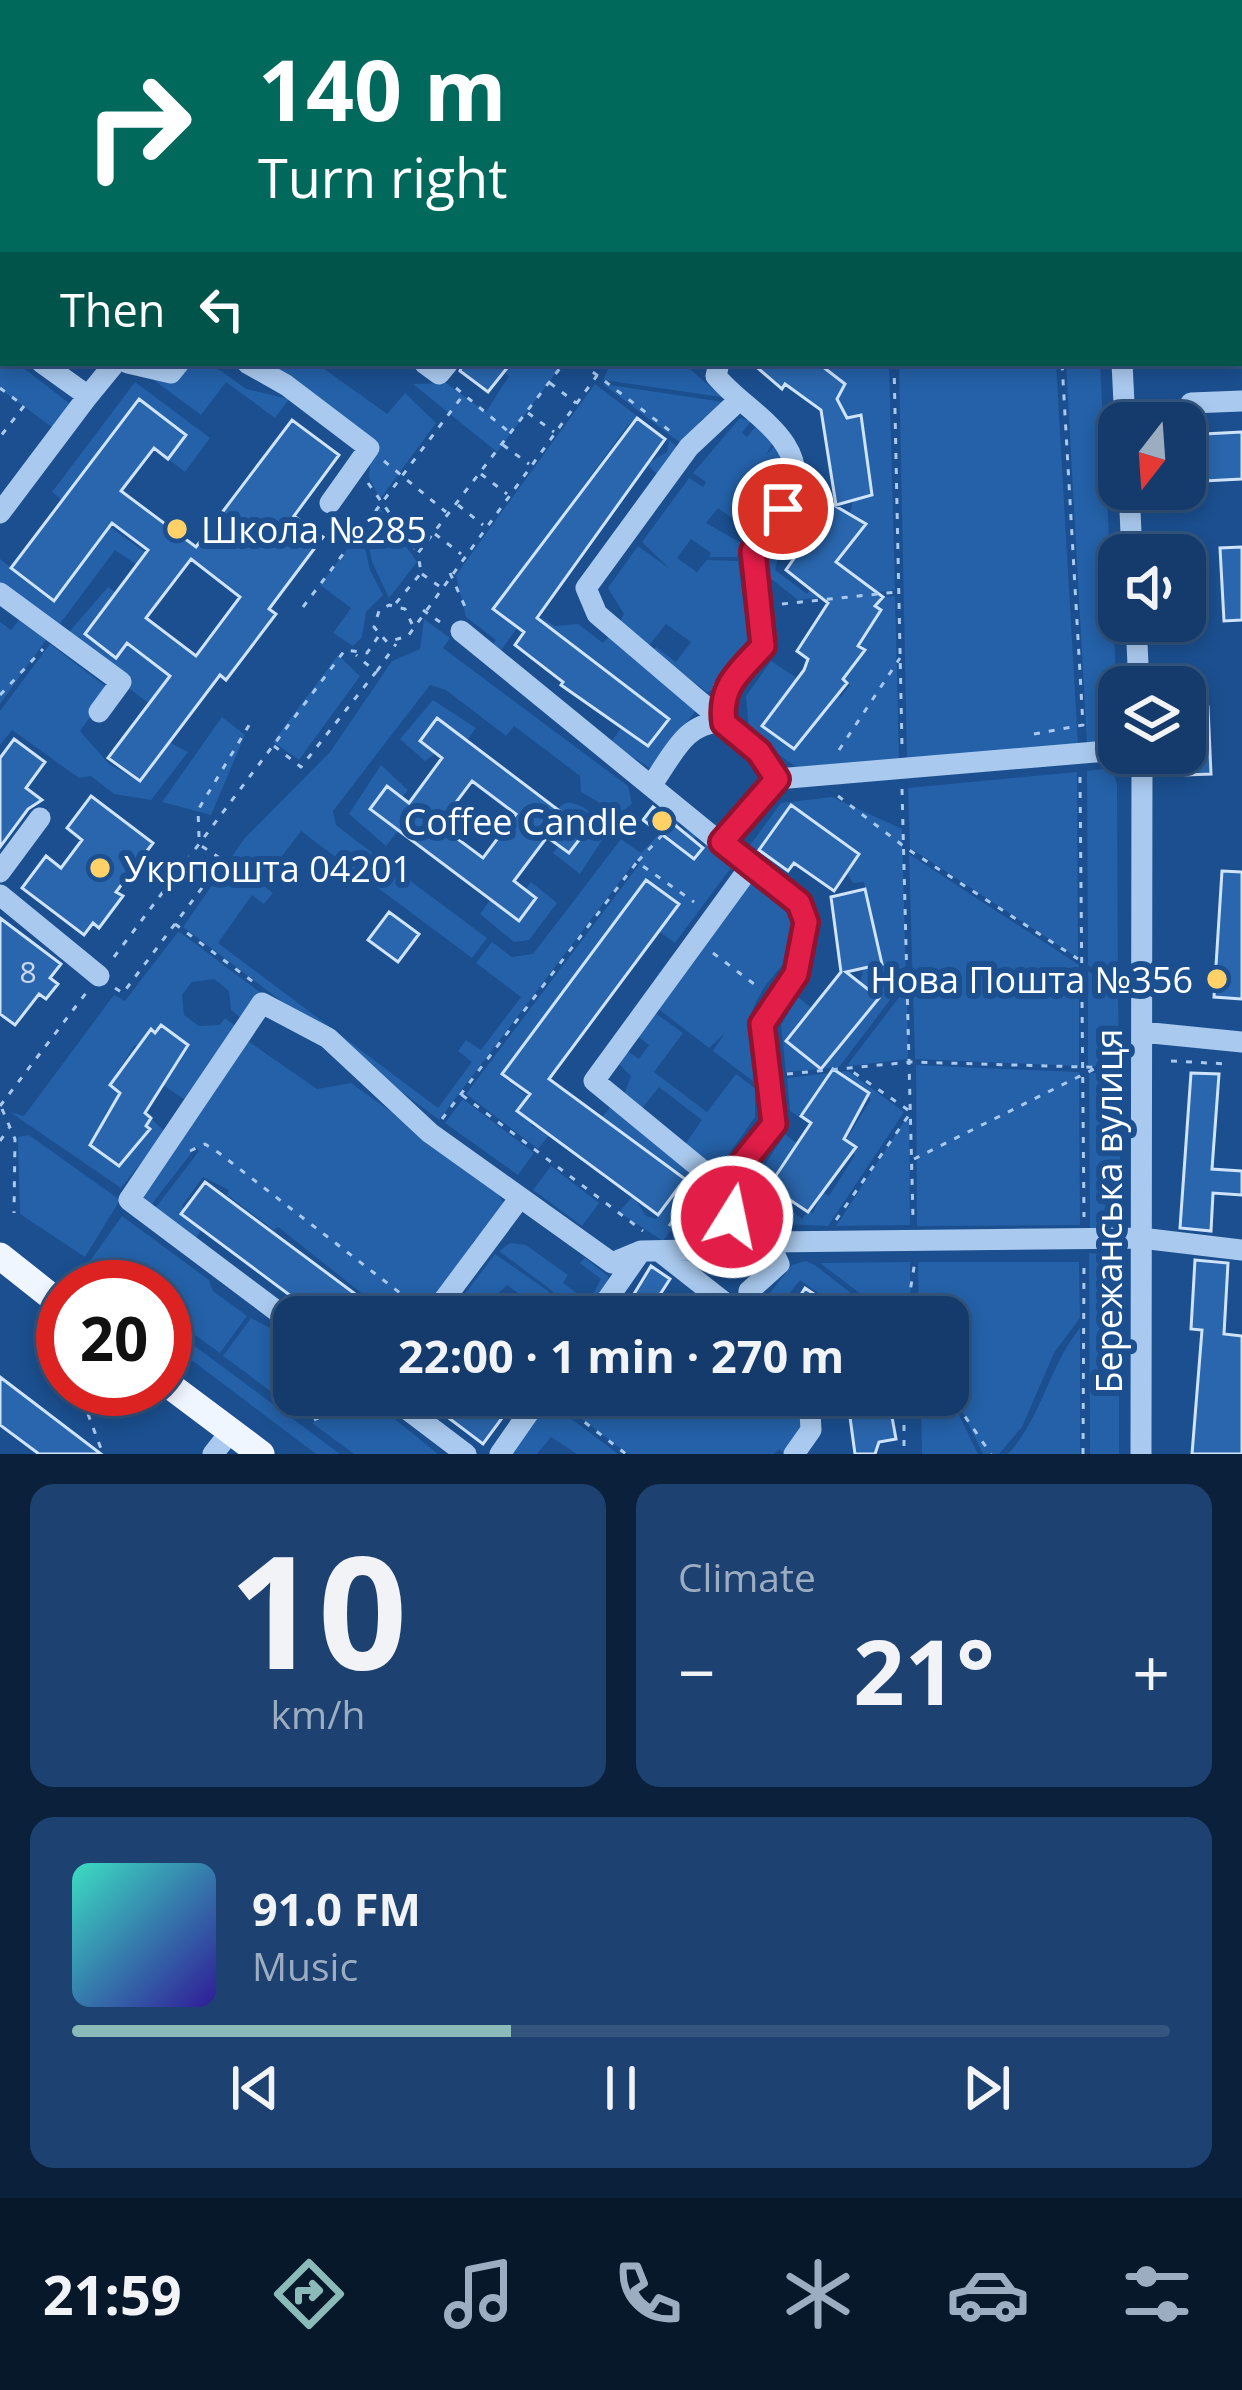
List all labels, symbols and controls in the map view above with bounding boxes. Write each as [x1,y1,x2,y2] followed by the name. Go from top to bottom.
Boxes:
[258,31,506,146] text: 140 m
[60,48,216,204] icon: right
[258,140,507,214] text: Turn right
[189,276,255,342] icon: left
[60,279,165,340] text: Then
[1098,402,1206,510] north arrow
[1098,402,1206,774] map controls
[732,458,834,560] pin
[750,476,816,542] icon: arrive
[201,505,427,554] place label: Школа №285
[164,516,190,542] marker: Школа №285
[1098,534,1206,642] button: sound
[1098,666,1206,774] button: layers
[404,797,638,846] place label: Coffee Candle
[649,808,675,834] marker: Coffee Candle
[124,844,412,893] place label: Укрпошта 04201
[87,855,113,881] marker: Укрпошта 04201
[19,951,37,992] house number: 8
[870,955,1193,1004] place label: Нова Пошта №356
[1204,966,1230,992] marker: Нова Пошта №356
[1084,1029,1133,1393] street label: Бережанська вулиця
[669,1154,795,1280] position arrow
[36,1260,192,1416] speed limit sign: 20
[398,1325,844,1386] text: 22:00 · 1 min · 270 m
[229,1502,407,1715] text: 10
[678,1550,816,1603] text: Climate
[853,1609,995,1731] text: 21°
[678,1626,716,1716] text: −
[1132,1626,1170,1716] text: +
[271,1687,365,1740] text: km/h
[252,1878,421,1939] text: 91.0 FM
[252,1939,358,1992] text: Music
[222,2055,288,2121] icon: previous
[588,2055,654,2121] icon: pause
[954,2055,1020,2121] icon: next
[267,2252,351,2336] icon: directions
[437,2252,521,2336] icon: music
[606,2252,690,2336] icon: phone
[776,2252,860,2336] icon: climate
[946,2252,1030,2336] icon: car
[1115,2252,1199,2336] icon: filters
[43,2257,182,2331] text: 21:59

